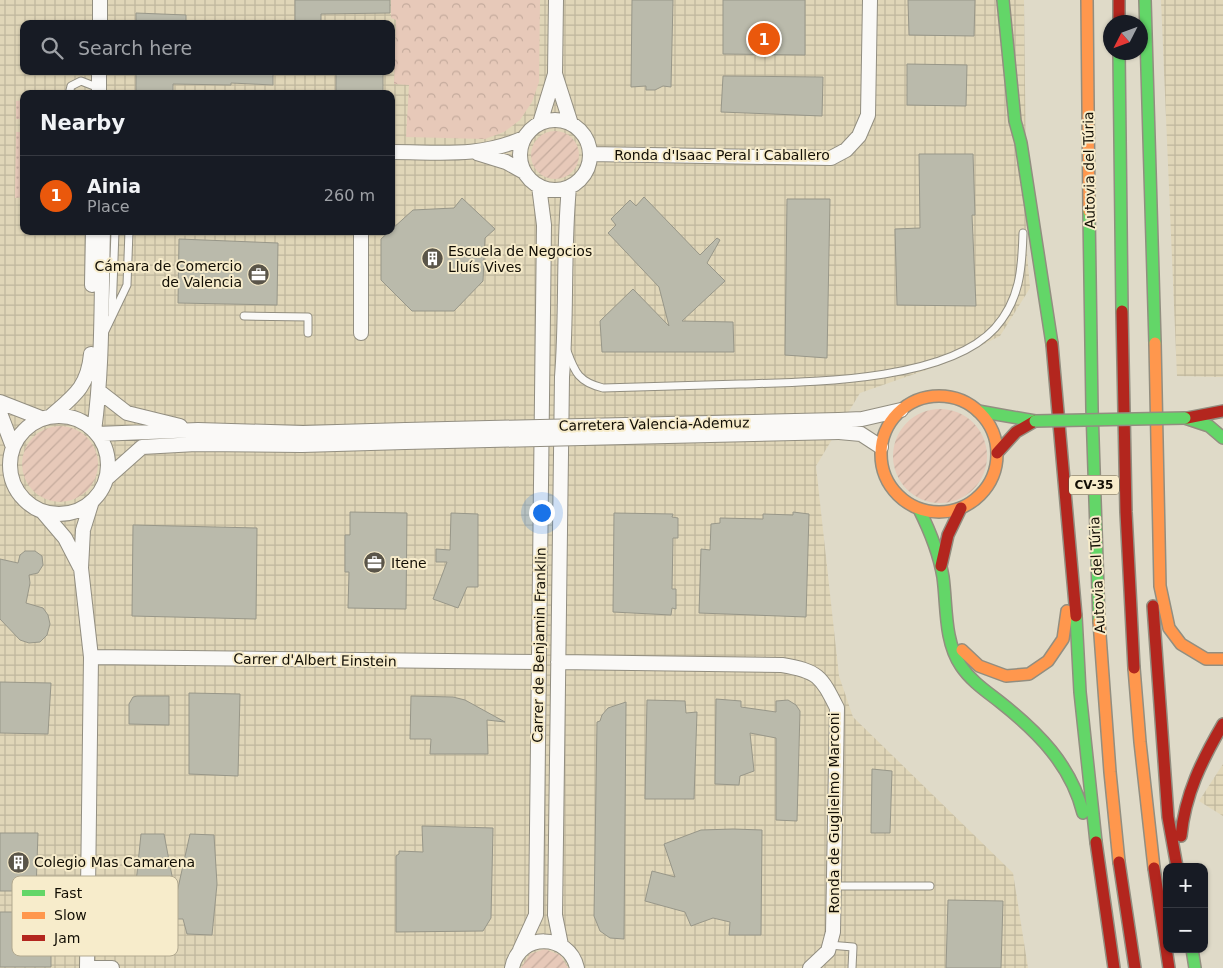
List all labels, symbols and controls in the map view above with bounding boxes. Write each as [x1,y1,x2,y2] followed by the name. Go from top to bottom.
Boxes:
[1103,15,1148,60] north arrow
[20,20,395,75] search box
[748,20,780,58] pin: 1
[38,34,66,62] icon: search
[78,37,192,59] text: Search here
[40,111,125,135] text: Nearby
[1080,111,1098,229] street label: Autovia del Túria
[614,147,830,163] street label: Ronda d'Isaac Peral i Caballero
[87,175,141,197] text: Ainia
[50,186,62,205] text: 1
[324,186,375,205] text: 260 m
[87,197,130,216] text: Place
[448,243,592,275] place label: Escuela de Negocios Lluís Vives
[420,247,444,271] building icon: Escuela de Negocios Lluís Vives
[95,258,242,290] place label: Cámara de Comercio de Valencia
[246,262,270,286] office icon: Cámara de Comercio de Valencia
[558,414,750,434] street label: Carretera Valencia-Ademuz
[1069,476,1119,494] road number: CV-35
[529,500,555,526] your location
[1086,516,1108,634] street label: Autovia del Túria
[529,547,549,743] street label: Carrer de Benjamin Franklin
[363,551,387,575] office icon: Itene
[391,555,427,571] place label: Itene
[233,651,397,669] street label: Carrer d'Albert Einstein
[826,712,842,914] street label: Ronda de Guglielmo Marconi
[6,850,30,874] building icon: Colegio Mas Camarena
[34,854,195,870] place label: Colegio Mas Camarena
[1163,863,1208,953] map controls
[1163,863,1208,908] button: +
[12,876,178,956] legend
[54,885,83,901] text: Fast
[54,907,87,923] text: Slow
[1163,908,1208,953] button: −
[53,930,80,946] text: Jam

